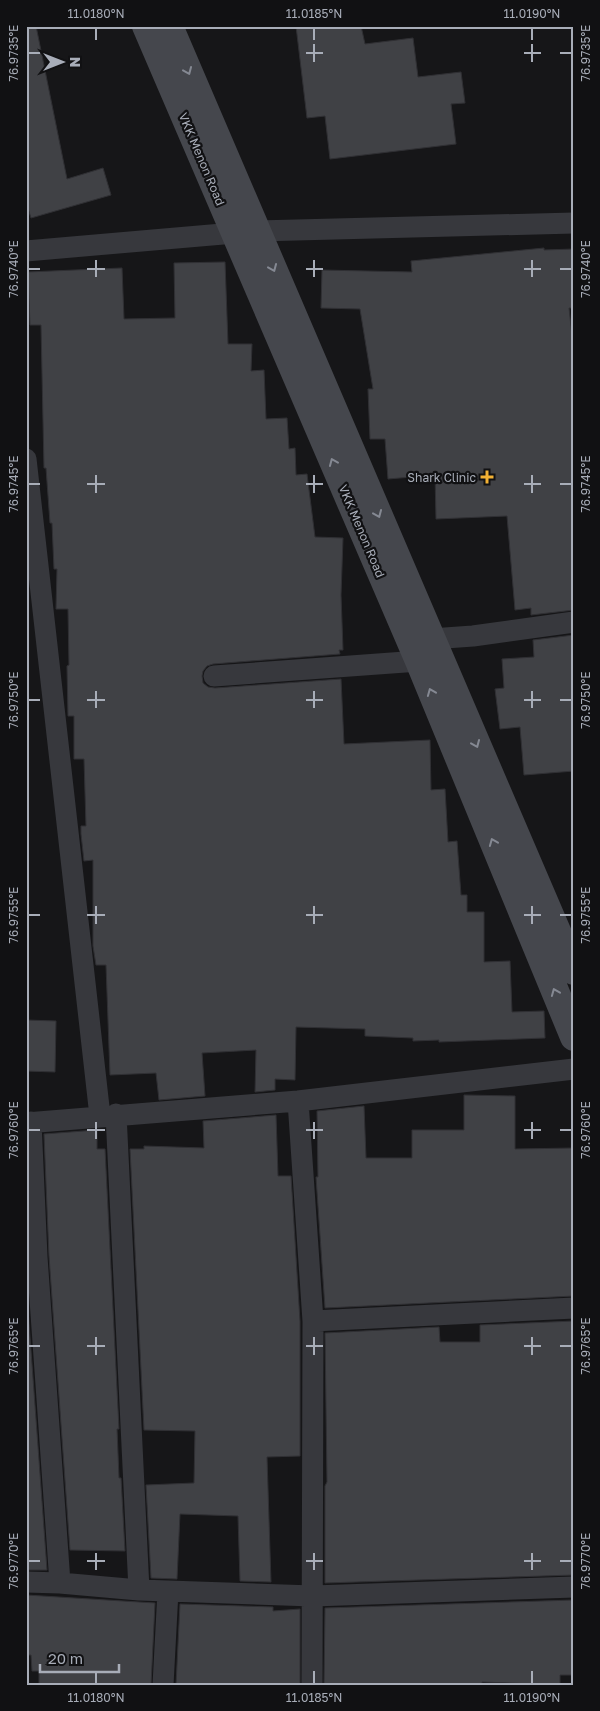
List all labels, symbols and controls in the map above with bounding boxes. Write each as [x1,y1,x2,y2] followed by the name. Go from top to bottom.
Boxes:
[67,6,125,21] text: 11.0180°N
[286,6,342,21] text: 11.0185°N
[503,6,561,21] text: 11.0190°N
[6,25,21,81] text: 76.9735°E
[578,25,593,81] text: 76.9735°E
[38,38,88,88] north arrow
[67,57,84,67] text: N
[181,66,192,75] one-way arrow
[176,110,228,208] street label: VKK Menon Road
[6,240,21,298] text: 76.9740°E
[578,240,593,298] text: 76.9740°E
[267,263,278,272] one-way arrow
[6,455,21,513] text: 76.9745°E
[578,455,593,513] text: 76.9745°E
[328,458,339,467] one-way arrow
[407,470,476,485] place label: Shark Clinic
[480,470,494,484] marker: Shark Clinic
[336,482,388,580] street label: VKK Menon Road
[372,510,382,518] one-way arrow
[6,671,21,729] text: 76.9750°E
[578,671,593,729] text: 76.9750°E
[427,688,438,697] one-way arrow
[470,739,481,748] one-way arrow
[489,838,500,847] one-way arrow
[6,887,21,943] text: 76.9755°E
[578,887,593,943] text: 76.9755°E
[551,988,562,997] one-way arrow
[6,1101,21,1159] text: 76.9760°E
[578,1101,593,1159] text: 76.9760°E
[6,1317,21,1375] text: 76.9765°E
[578,1317,593,1375] text: 76.9765°E
[6,1533,21,1589] text: 76.9770°E
[578,1533,593,1589] text: 76.9770°E
[40,1641,119,1673] scale bar
[48,1649,83,1667] text: 20 m
[67,1690,125,1705] text: 11.0180°N
[286,1690,342,1705] text: 11.0185°N
[503,1690,561,1705] text: 11.0190°N

